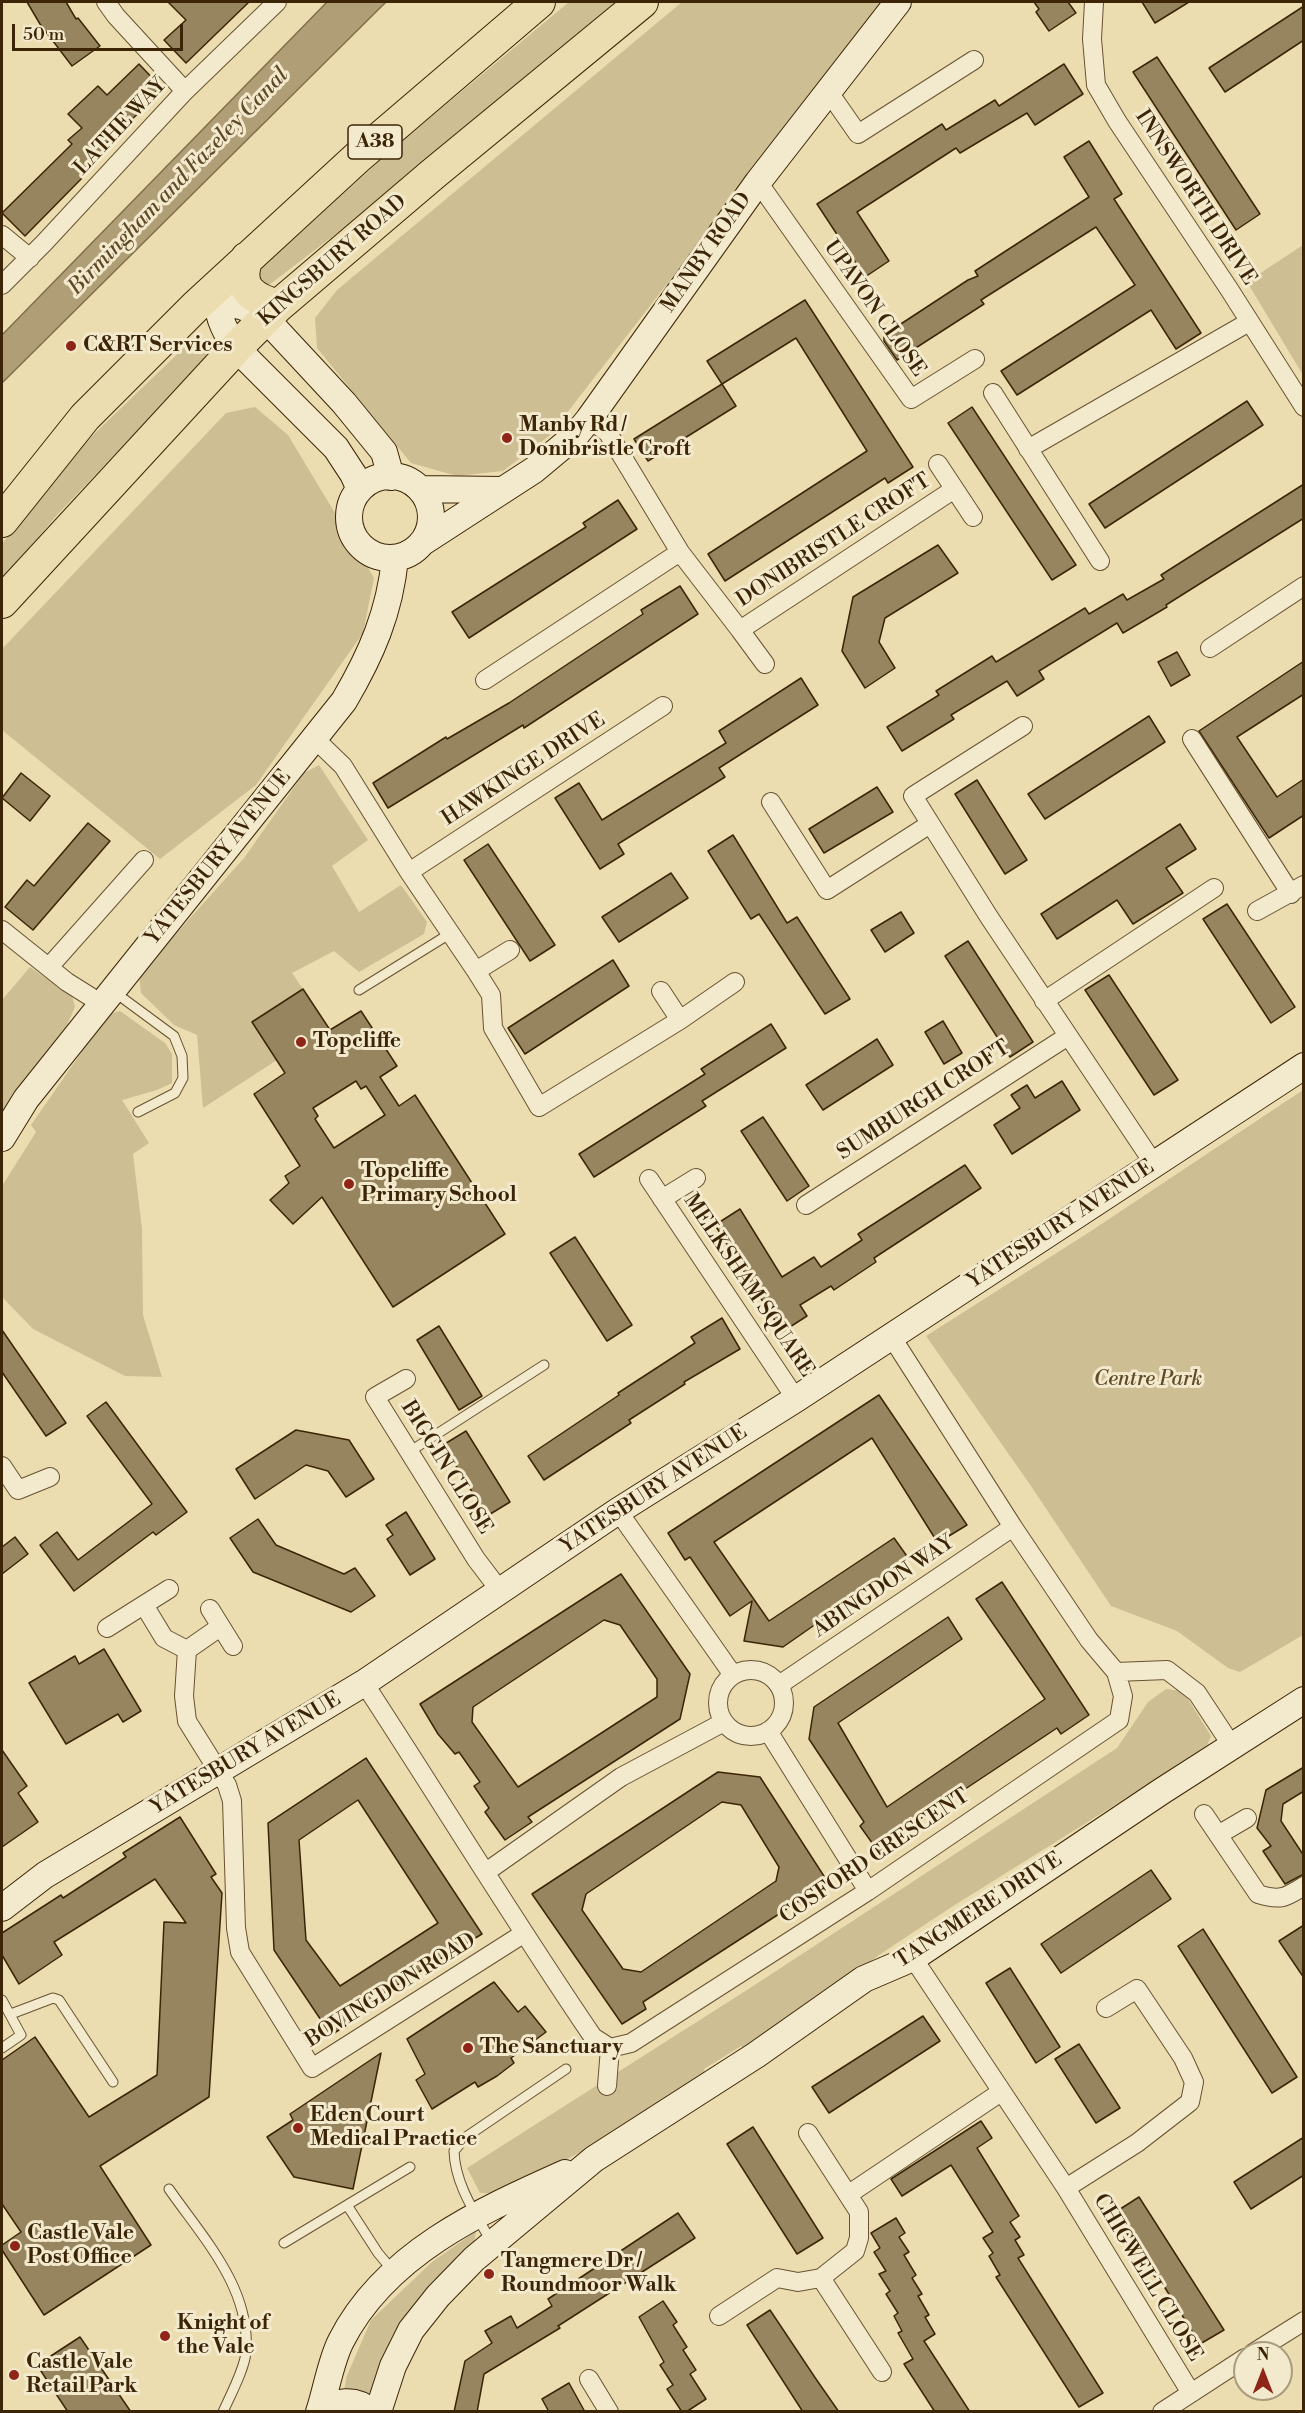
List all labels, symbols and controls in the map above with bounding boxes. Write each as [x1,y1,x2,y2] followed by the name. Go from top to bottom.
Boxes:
[15,12,186,50] scale bar
[23,23,64,46] text: 50 m
[63,63,295,301] water label: Birmingham and Fazeley Canal
[70,73,172,181] street label: LATHE WAY
[1129,106,1261,290] street label: INNSWORTH DRIVE
[348,125,402,159] road number: A38
[656,188,758,318] street label: MANBY ROAD
[254,190,412,332] street label: KINGSBURY ROAD
[818,236,930,382] street label: UPAVON CLOSE
[83,333,232,359] place label: C&RT Services
[64,339,78,353] marker: C&RT Services
[519,413,691,463] place label: Manby Rd / Donibristle Croft
[500,431,514,445] marker: Manby Rd / Donibristle Croft
[732,469,936,613] street label: DONIBRISTLE CROFT
[438,708,610,832] street label: HAWKINGE DRIVE
[141,765,297,951] street label: YATESBURY AVENUE
[313,1029,401,1055] place label: Topcliffe
[294,1035,308,1049] marker: Topcliffe
[833,1036,1015,1166] street label: SUMBURGH CROFT
[963,1155,1159,1295] street label: YATESBURY AVENUE
[361,1159,517,1209] place label: Topcliffe Primary School
[342,1177,356,1191] marker: Topcliffe Primary School
[677,1190,819,1382] street label: MELKSHAM SQUARE
[1094,1367,1202,1393] park label: Centre Park
[395,1397,497,1539] street label: BIGGIN CLOSE
[556,1420,752,1560] street label: YATESBURY AVENUE
[809,1530,959,1644] street label: ABINGDON WAY
[146,1687,346,1821] street label: YATESBURY AVENUE
[775,1784,975,1930] street label: COSFORD CRESCENT
[891,1848,1067,1974] street label: TANGMERE DRIVE
[301,1928,481,2054] street label: BOVINGDON ROAD
[480,2035,623,2061] place label: The Sanctuary
[461,2041,475,2055] marker: The Sanctuary
[310,2103,477,2153] place label: Eden Court Medical Practice
[291,2121,305,2135] marker: Eden Court Medical Practice
[1087,2190,1207,2366] street label: CHIGWELL CLOSE
[27,2221,134,2271] place label: Castle Vale Post Office
[8,2239,22,2253] marker: Castle Vale Post Office
[501,2249,676,2299] place label: Tangmere Dr / Roundmoor Walk
[482,2267,496,2281] marker: Tangmere Dr / Roundmoor Walk
[177,2311,269,2361] place label: Knight of the Vale
[158,2329,172,2343] marker: Knight of the Vale
[1233,2341,1293,2401] north arrow
[1257,2345,1269,2365] text: N
[26,2350,137,2400] place label: Castle Vale Retail Park
[7,2368,21,2382] marker: Castle Vale Retail Park

